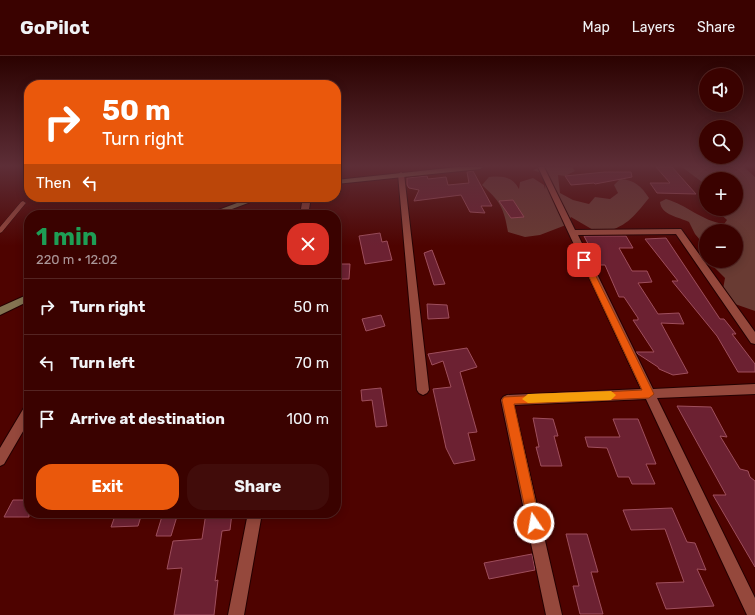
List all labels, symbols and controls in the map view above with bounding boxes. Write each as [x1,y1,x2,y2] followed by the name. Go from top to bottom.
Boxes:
[20,16,89,39] text: GoPilot
[583,19,610,36] text: Map
[632,19,675,36] text: Layers
[697,19,735,36] text: Share
[699,68,743,268] map controls
[699,68,743,112] button: sound
[102,94,171,127] text: 50 m
[36,96,88,148] icon: right
[699,120,743,164] button: search
[102,128,184,150] text: Turn right
[79,172,101,194] icon: left
[699,172,743,216] button: +
[36,174,71,192] text: Then
[36,223,97,251] text: 1 min
[287,223,329,265] button: close
[699,224,743,268] button: −
[567,243,601,277] pin
[573,249,595,271] icon: arrive
[36,252,117,267] text: 220 m · 12:02
[36,296,58,318] icon: right
[70,298,145,316] text: Turn right
[294,298,329,316] text: 50 m
[36,352,58,374] icon: left
[70,354,135,372] text: Turn left
[295,354,329,372] text: 70 m
[36,408,58,430] icon: arrive
[70,410,225,428] text: Arrive at destination
[287,410,329,428] text: 100 m
[36,464,179,510] button: Exit
[187,464,329,510] button: Share
[513,502,555,544] position arrow

